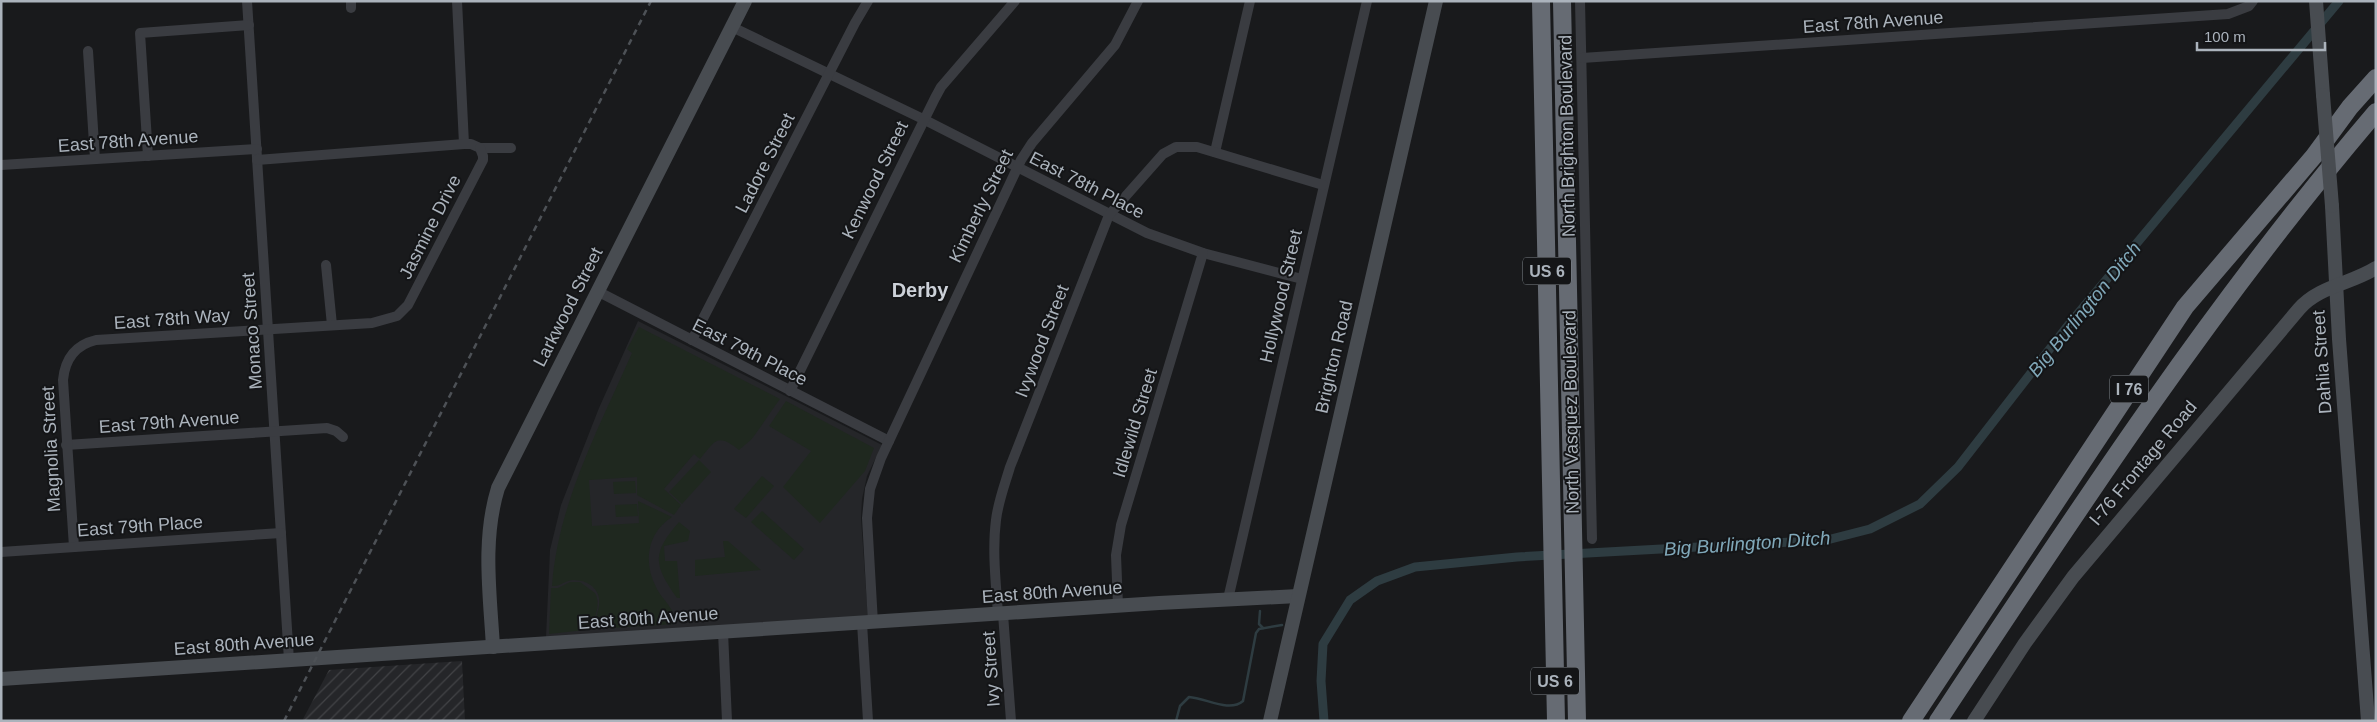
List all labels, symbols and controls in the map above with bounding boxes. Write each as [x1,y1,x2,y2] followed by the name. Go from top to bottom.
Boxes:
[1802,7,1944,37] street label: East 78th Avenue
[2197,20,2324,52] scale bar
[2204,28,2246,45] text: 100 m
[1555,35,1579,237] street label: North Brighton Boulevard
[731,110,799,216] street label: Ladore Street
[838,118,912,242] street label: Kenwood Street
[57,126,199,156] street label: East 78th Avenue
[945,146,1017,266] street label: Kimberly Street
[1026,147,1148,223] street label: East 78th Place
[395,172,465,282] street label: Jasmine Drive
[1256,227,1306,365] street label: Hollywood Street
[2024,238,2145,381] water label: Big Burlington Ditch
[529,244,607,370] street label: Larkwood Street
[1523,258,1571,284] road number: US 6
[238,272,266,390] street label: Monaco Street
[892,279,949,301] district label: Derby
[1011,282,1073,400] street label: Ivywood Street
[1311,299,1357,415] street label: Brighton Road
[113,305,231,333] street label: East 78th Way
[2308,309,2336,415] street label: Dahlia Street
[1559,310,1583,514] street label: North Vasquez Boulevard
[689,314,811,390] street label: East 79th Place
[1109,366,1161,480] street label: Idlewild Street
[2110,376,2148,402] road number: I 76
[38,386,64,512] street label: Magnolia Street
[2085,397,2201,529] street label: I-76 Frontage Road
[98,407,240,437] street label: East 79th Avenue
[76,512,204,540] street label: East 79th Place
[1663,527,1831,560] water label: Big Burlington Ditch
[981,577,1123,607] street label: East 80th Avenue
[577,603,719,633] street label: East 80th Avenue
[173,629,315,659] street label: East 80th Avenue
[978,630,1004,708] street label: Ivy Street
[1531,668,1579,694] road number: US 6

